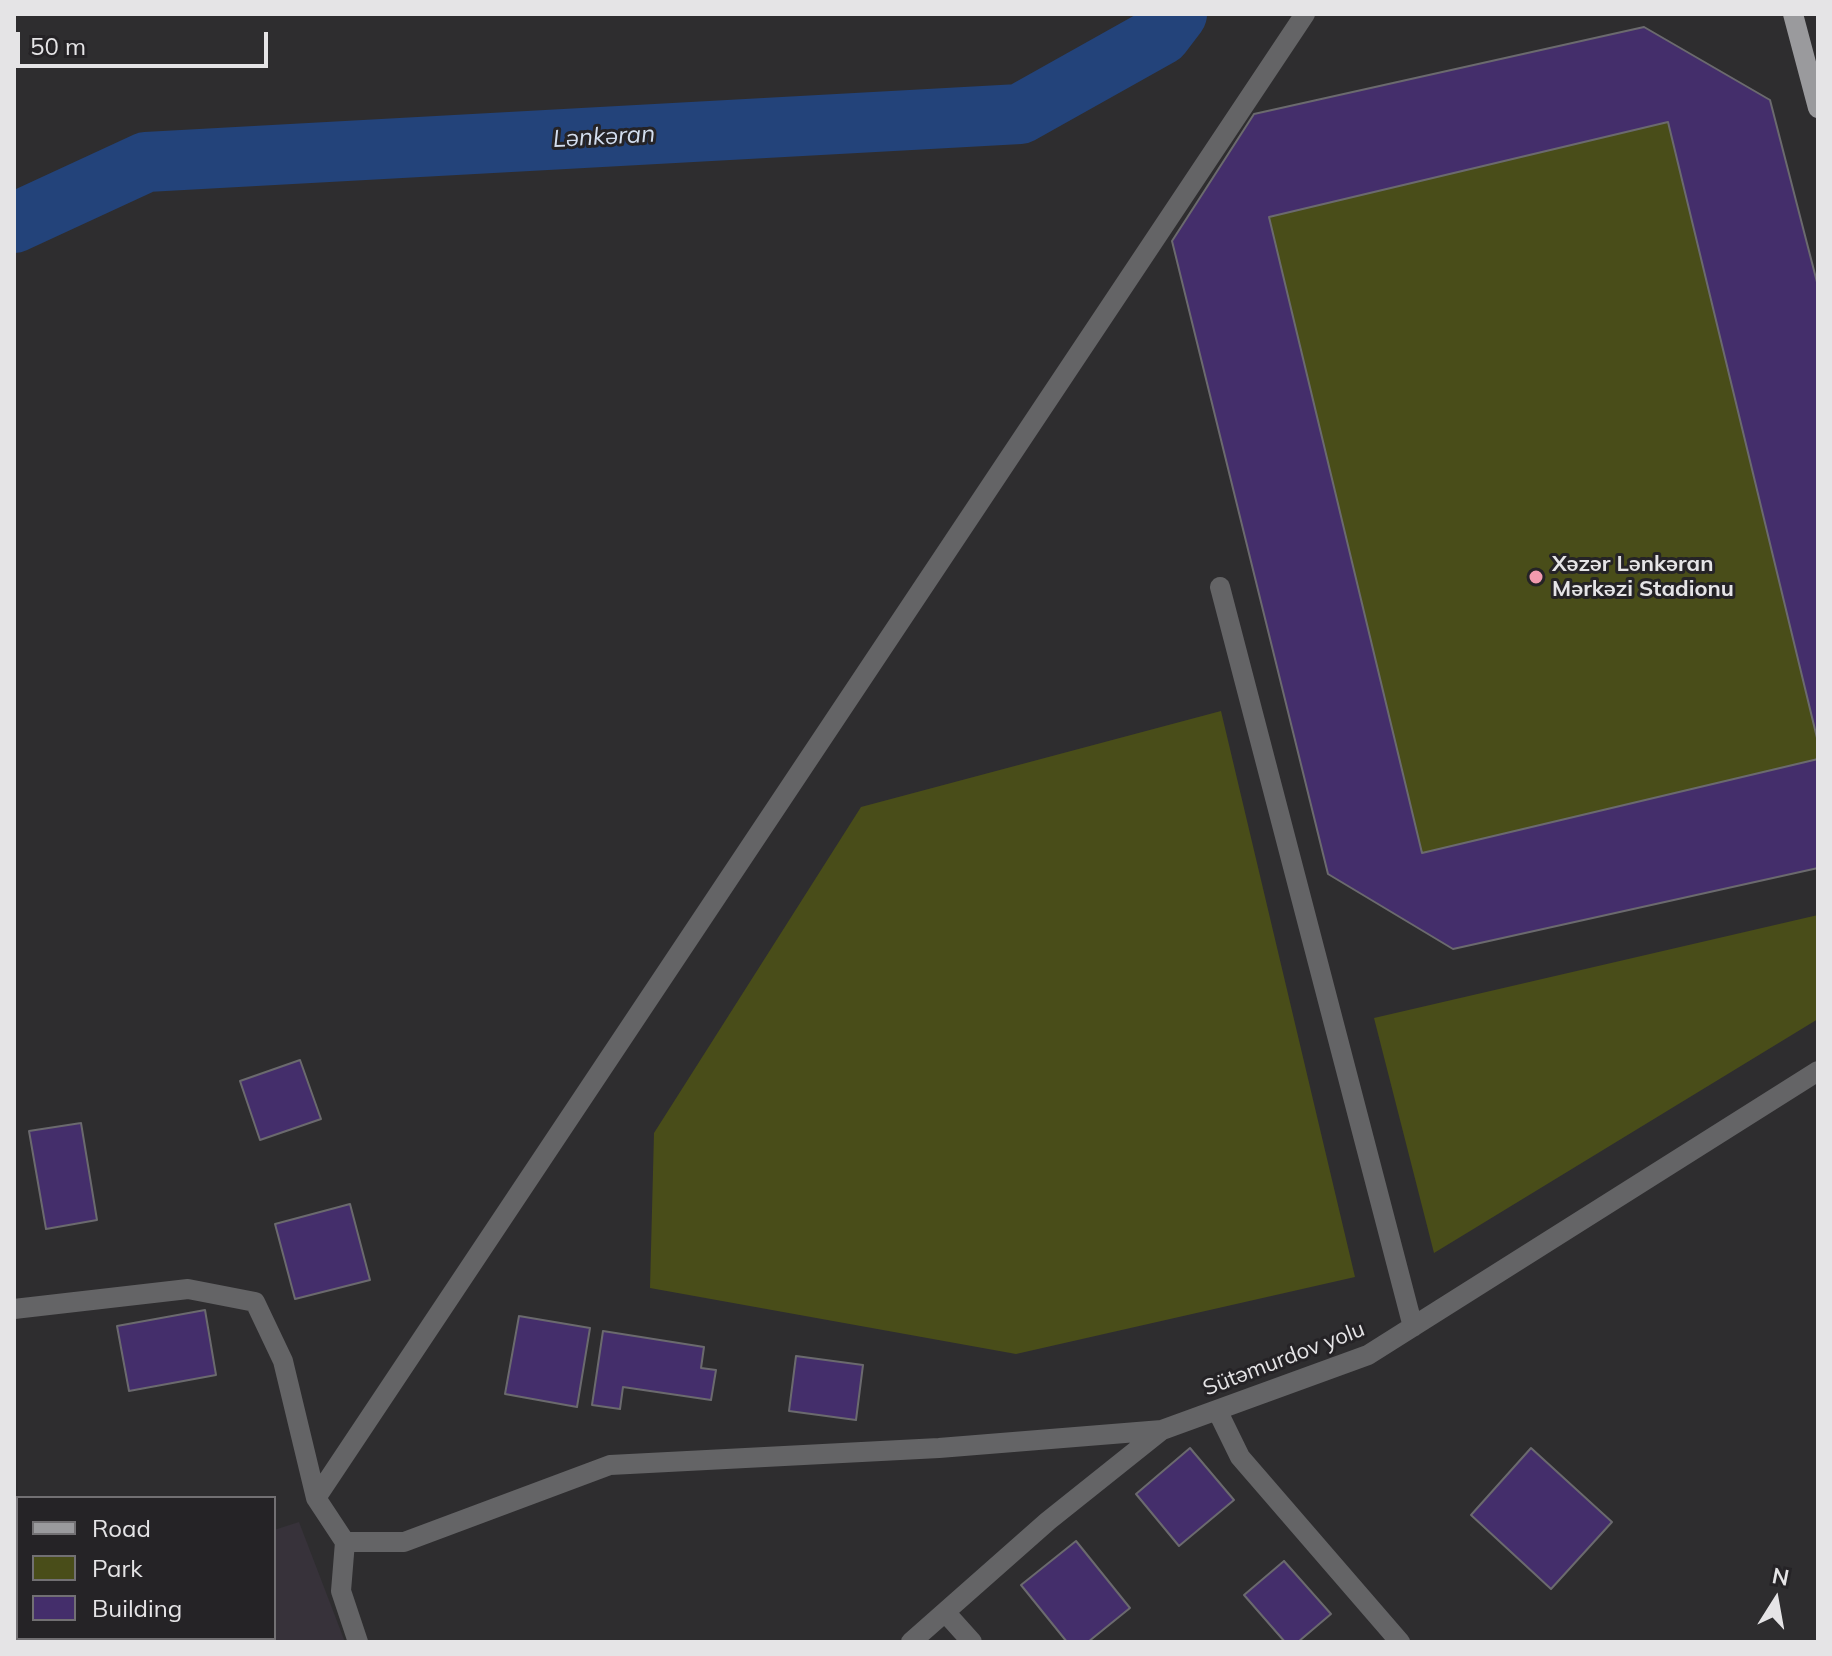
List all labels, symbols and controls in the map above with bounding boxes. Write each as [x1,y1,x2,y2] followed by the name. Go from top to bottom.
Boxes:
[20,16,272,66] scale bar
[30,31,86,61] text: 50 m
[552,120,656,154] water label: Lənkəran
[1552,551,1734,602] place label: Xəzər Lənkəran Mərkəzi Stadionu
[1527,568,1545,586] marker: Xəzər Lənkəran Mərkəzi Stadionu
[1200,1316,1368,1402] street label: Sütəmurdov yolu
[16,1496,276,1640] legend
[92,1513,151,1543] text: Road
[92,1553,143,1583] text: Park
[1736,1560,1816,1640] north arrow
[1770,1561,1791,1592] text: N
[92,1593,182,1623] text: Building

